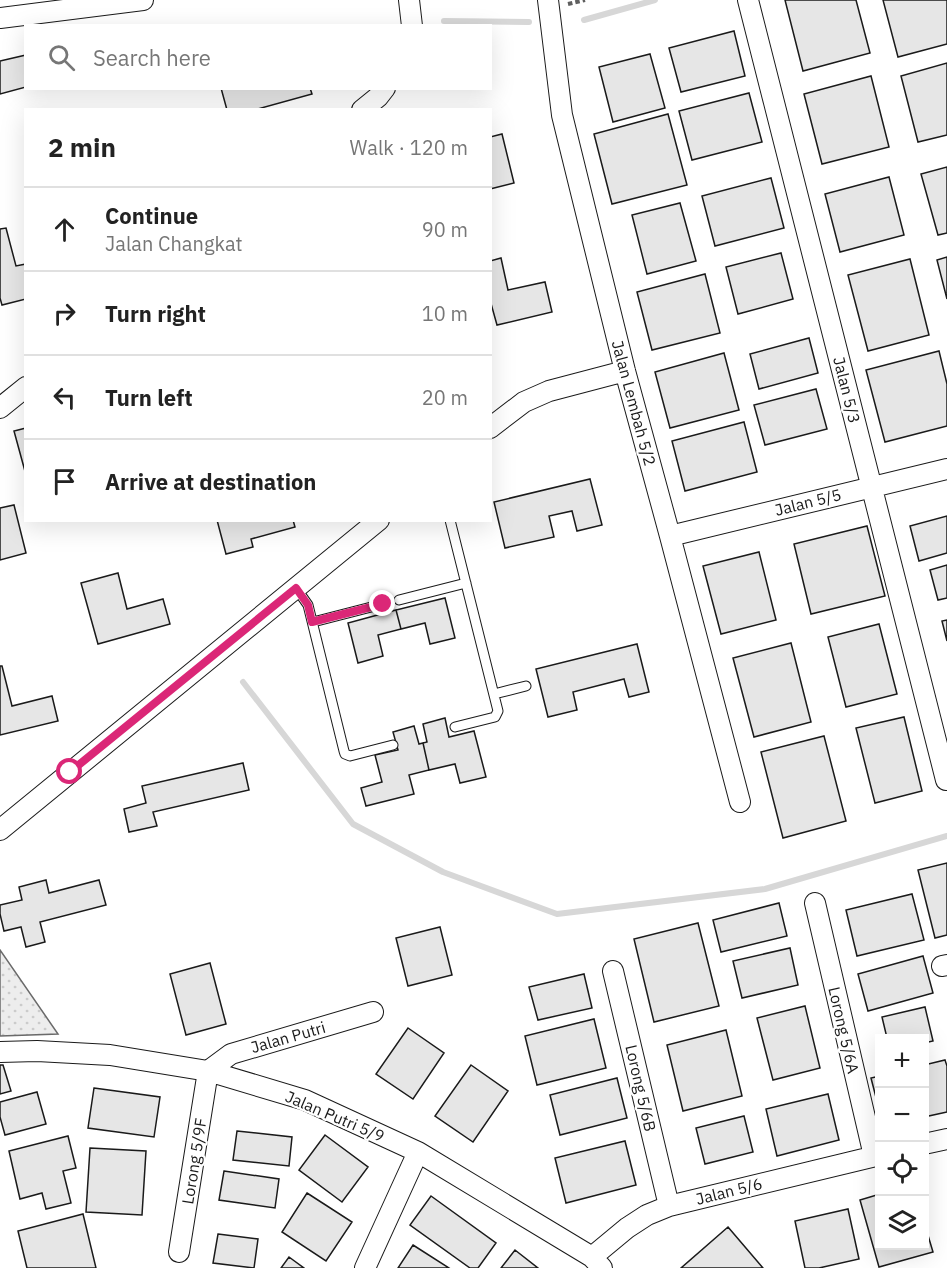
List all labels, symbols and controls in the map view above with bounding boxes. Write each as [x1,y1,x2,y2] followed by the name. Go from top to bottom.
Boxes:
[24,24,492,90] search box
[45,41,78,74] icon: search
[93,43,211,72] text: Search here
[48,130,116,164] text: 2 min
[350,134,468,161] text: Walk · 120 m
[105,201,198,230] text: Continue
[48,213,81,246] icon: ahead
[422,216,468,243] text: 90 m
[105,230,243,257] text: Jalan Changkat
[48,297,81,330] icon: right
[105,299,206,328] text: Turn right
[422,300,468,327] text: 10 m
[608,338,660,468] street label: Jalan Lembah 5/2
[829,355,865,425] street label: Jalan 5/3
[48,381,81,414] icon: left
[105,383,193,412] text: Turn left
[422,384,468,411] text: 20 m
[48,465,81,498] icon: arrive
[105,467,316,496] text: Arrive at destination
[773,484,843,520] street label: Jalan 5/5
[369,590,395,616] route end
[56,758,82,784] route start
[824,985,864,1075] street label: Lorong 5/6A
[248,1017,328,1057] street label: Jalan Putri
[875,1034,929,1250] map controls
[875,1034,929,1088] button: +
[621,1043,661,1133] street label: Lorong 5/6B
[282,1086,388,1146] street label: Jalan Putri 5/9
[875,1088,929,1142] button: −
[177,1116,211,1206] street label: Lorong 5/9F
[875,1142,929,1196] button: locate
[694,1173,764,1209] street label: Jalan 5/6
[875,1196,929,1250] button: layers

